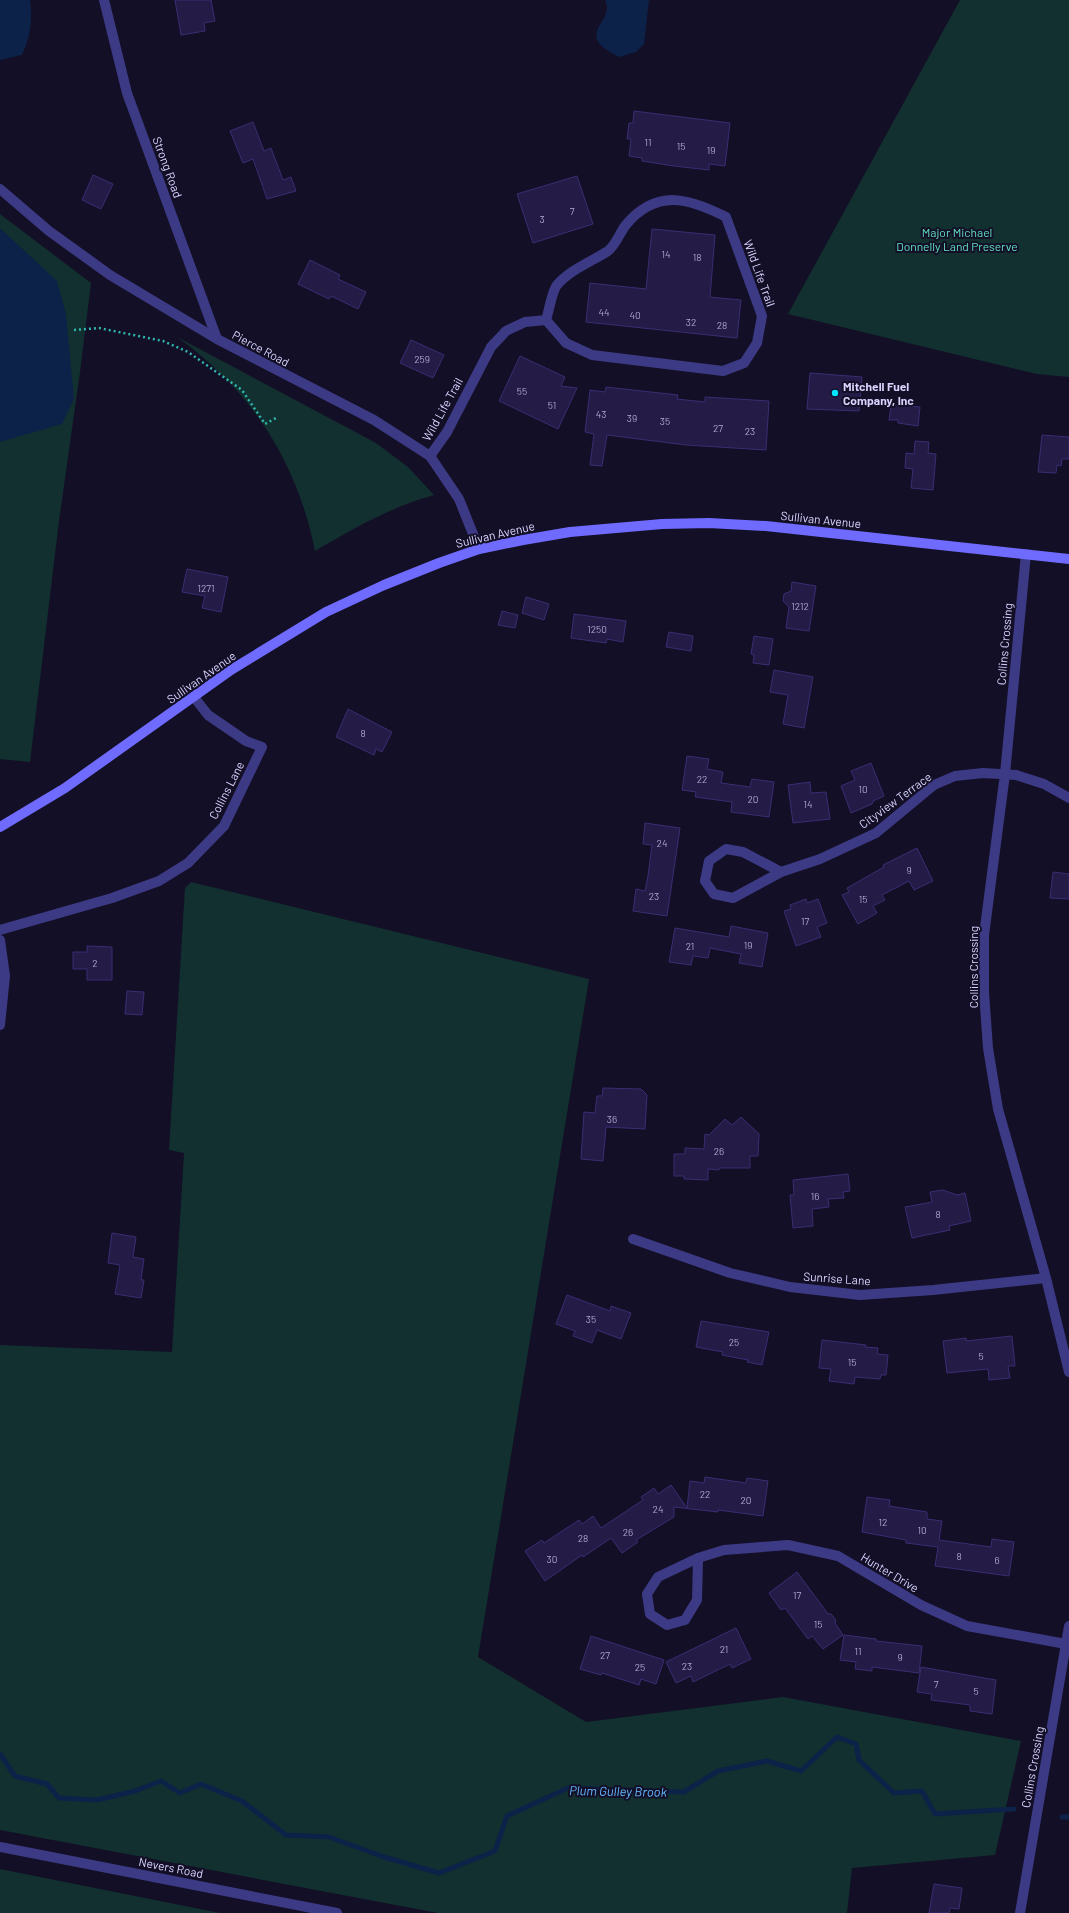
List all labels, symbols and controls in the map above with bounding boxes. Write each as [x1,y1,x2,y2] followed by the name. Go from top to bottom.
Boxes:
[150,135,186,199] street label: Strong Road
[644,136,652,148] house number: 11
[677,140,685,152] house number: 15
[707,144,715,156] house number: 19
[570,205,575,217] house number: 7
[539,213,545,225] house number: 3
[896,225,1018,253] park label: Major Michael Donnelly Land Preserve
[741,238,779,308] street label: Wild Life Trail
[661,248,671,260] house number: 14
[693,251,701,263] house number: 18
[598,306,610,318] house number: 44
[629,309,641,321] house number: 40
[686,316,696,328] house number: 32
[717,319,727,331] house number: 28
[230,327,292,369] street label: Pierce Road
[414,353,430,365] house number: 259
[419,375,465,443] street label: Wild Life Trail
[843,379,914,407] place label: Mitchell Fuel Company, Inc
[517,385,527,397] house number: 55
[830,388,840,398] marker: Mitchell Fuel Company, Inc
[548,399,556,411] house number: 51
[596,408,606,420] house number: 43
[627,412,637,424] house number: 39
[660,415,670,427] house number: 35
[713,422,723,434] house number: 27
[745,425,755,437] house number: 23
[780,508,862,530] street label: Sullivan Avenue
[454,518,536,550] street label: Sullivan Avenue
[197,582,215,594] house number: 1271
[791,600,809,612] house number: 1212
[993,602,1015,686] street label: Collins Crossing
[587,623,607,635] house number: 1250
[164,648,238,706] street label: Sullivan Avenue
[360,727,366,739] house number: 8
[206,759,246,821] street label: Collins Lane
[856,769,934,831] street label: Cityview Terrace
[697,773,707,785] house number: 22
[858,783,868,795] house number: 10
[747,793,759,805] house number: 20
[803,798,813,810] house number: 14
[657,837,667,849] house number: 24
[906,864,912,876] house number: 9
[649,890,659,902] house number: 23
[859,893,867,905] house number: 15
[801,915,809,927] house number: 17
[966,926,980,1008] street label: Collins Crossing
[744,939,752,951] house number: 19
[686,940,694,952] house number: 21
[92,957,98,969] house number: 2
[607,1113,617,1125] house number: 36
[714,1145,724,1157] house number: 26
[811,1190,819,1202] house number: 16
[935,1208,941,1220] house number: 8
[803,1269,871,1287] street label: Sunrise Lane
[586,1313,596,1325] house number: 35
[729,1336,739,1348] house number: 25
[978,1350,984,1362] house number: 5
[848,1356,856,1368] house number: 15
[700,1488,710,1500] house number: 22
[740,1494,752,1506] house number: 20
[653,1503,663,1515] house number: 24
[879,1516,887,1528] house number: 12
[917,1524,927,1536] house number: 10
[623,1526,633,1538] house number: 26
[578,1532,588,1544] house number: 28
[859,1549,921,1595] street label: Hunter Drive
[956,1550,962,1562] house number: 8
[547,1553,557,1565] house number: 30
[994,1554,1000,1566] house number: 6
[793,1589,801,1601] house number: 17
[814,1618,822,1630] house number: 15
[720,1643,728,1655] house number: 21
[854,1645,862,1657] house number: 11
[600,1649,610,1661] house number: 27
[897,1651,903,1663] house number: 9
[682,1660,692,1672] house number: 23
[635,1661,645,1673] house number: 25
[934,1678,939,1690] house number: 7
[973,1685,979,1697] house number: 5
[1018,1725,1046,1809] street label: Collins Crossing
[569,1782,668,1800] water label: Plum Gulley Brook
[138,1854,204,1880] street label: Nevers Road

